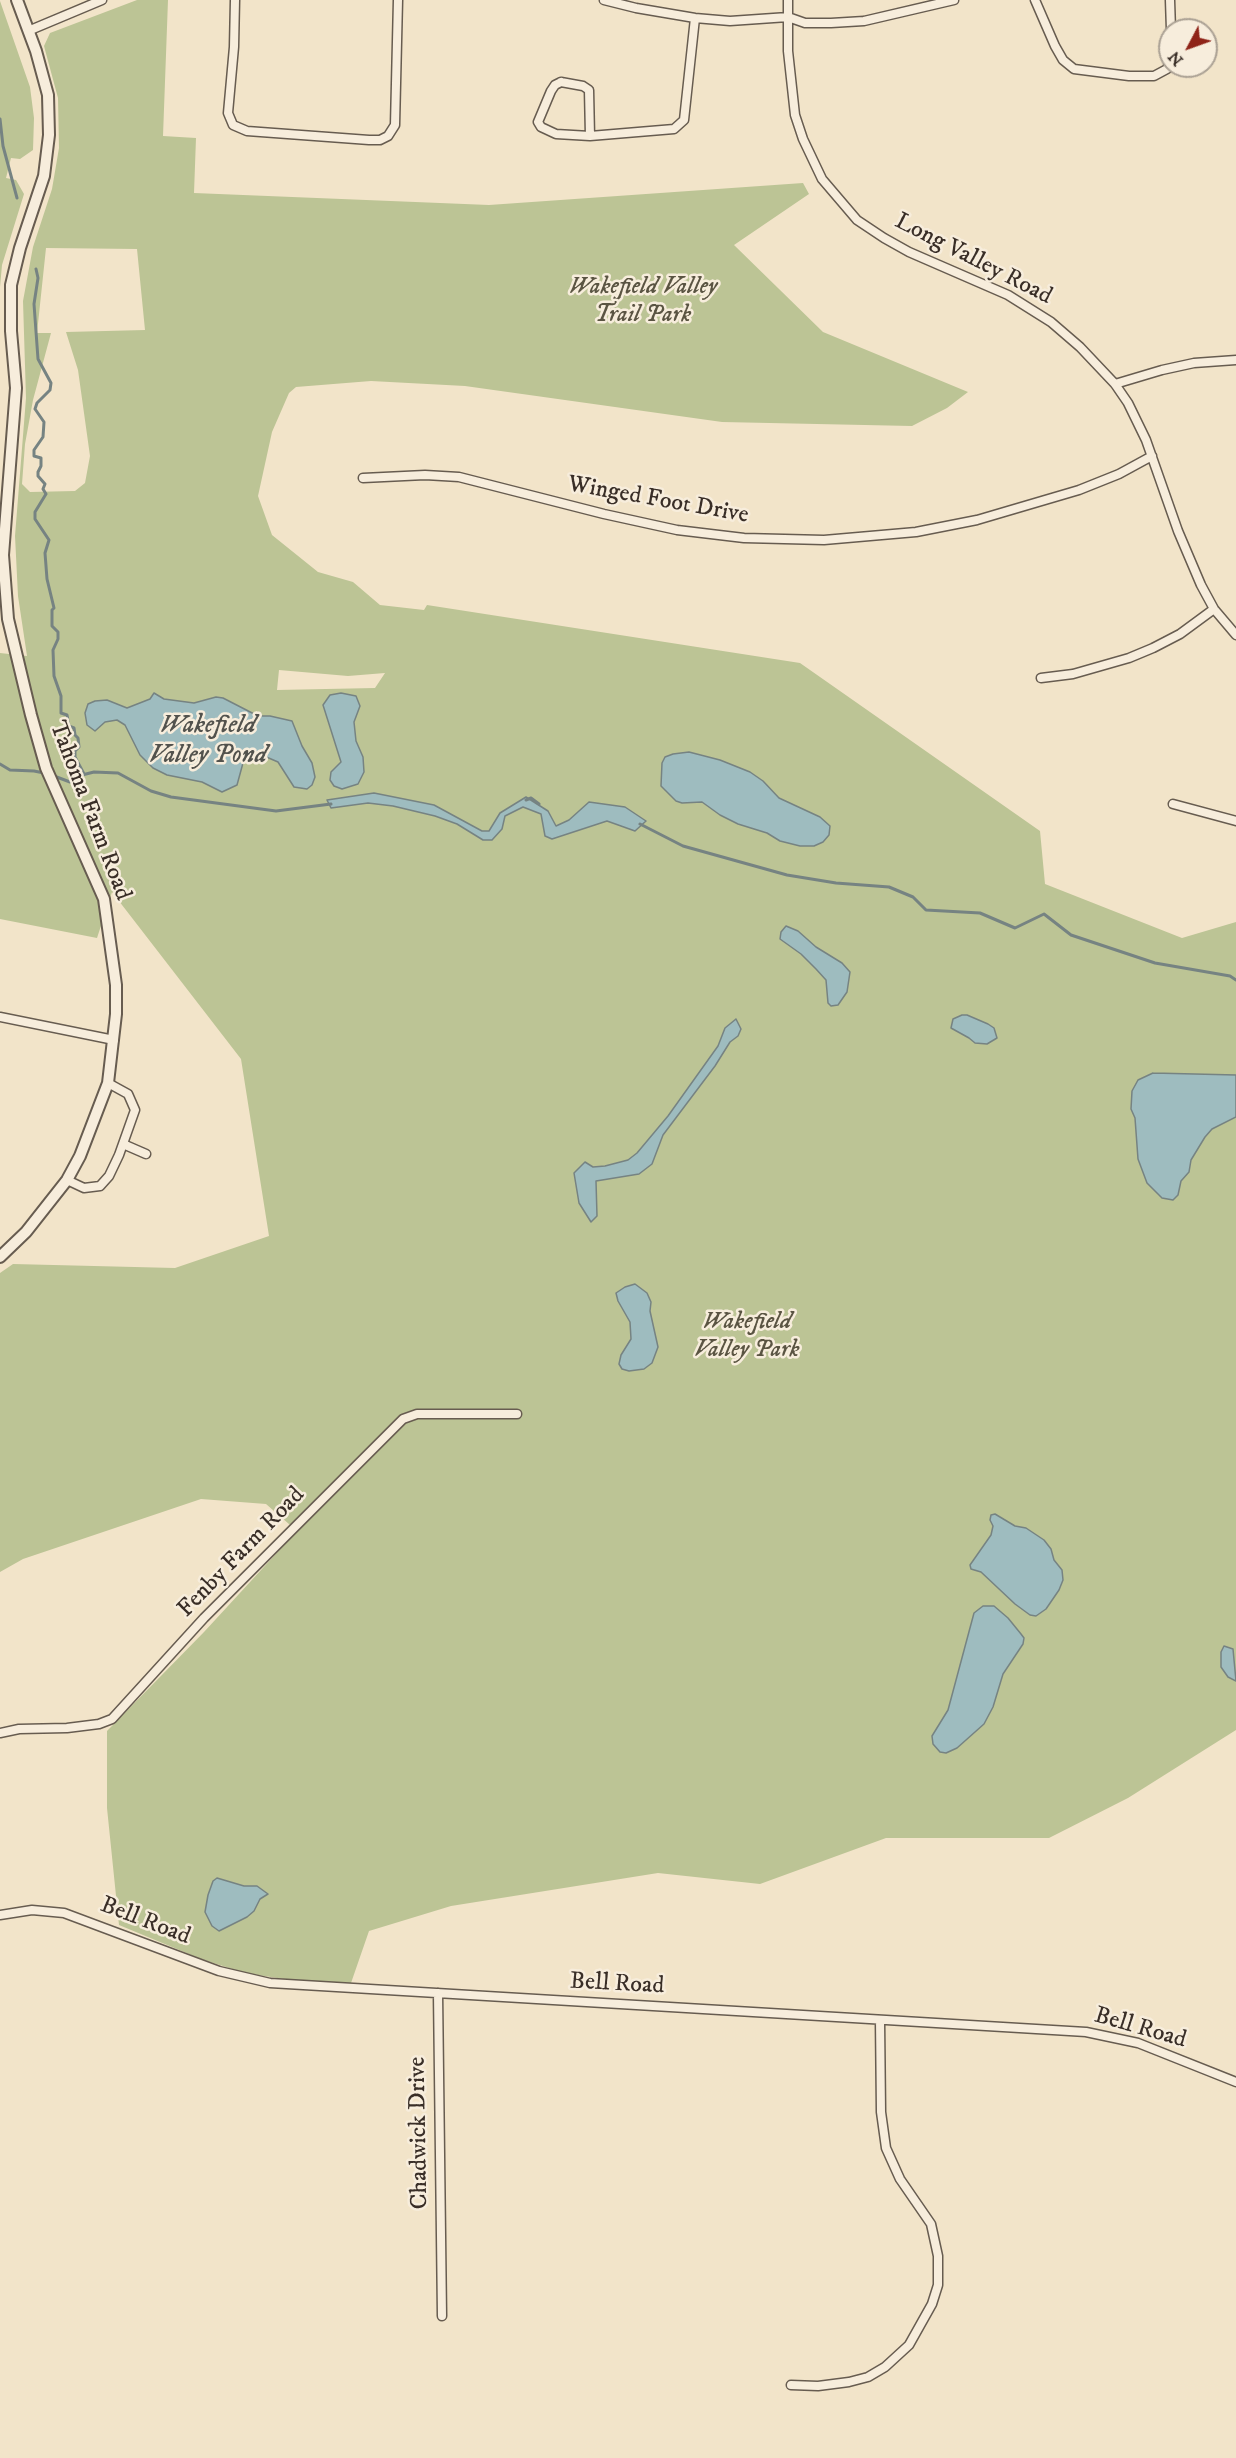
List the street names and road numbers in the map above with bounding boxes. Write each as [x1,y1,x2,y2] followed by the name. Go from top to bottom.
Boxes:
[890,208,1056,312] street label: Long Valley Road
[565,471,751,531] street label: Winged Foot Drive
[42,717,136,905] street label: Tahoma Farm Road
[172,1482,312,1624] street label: Fenby Farm Road
[96,1892,194,1952] street label: Bell Road
[569,1968,665,2002] street label: Bell Road
[1091,2002,1189,2056] street label: Bell Road
[404,2056,436,2210] street label: Chadwick Drive

